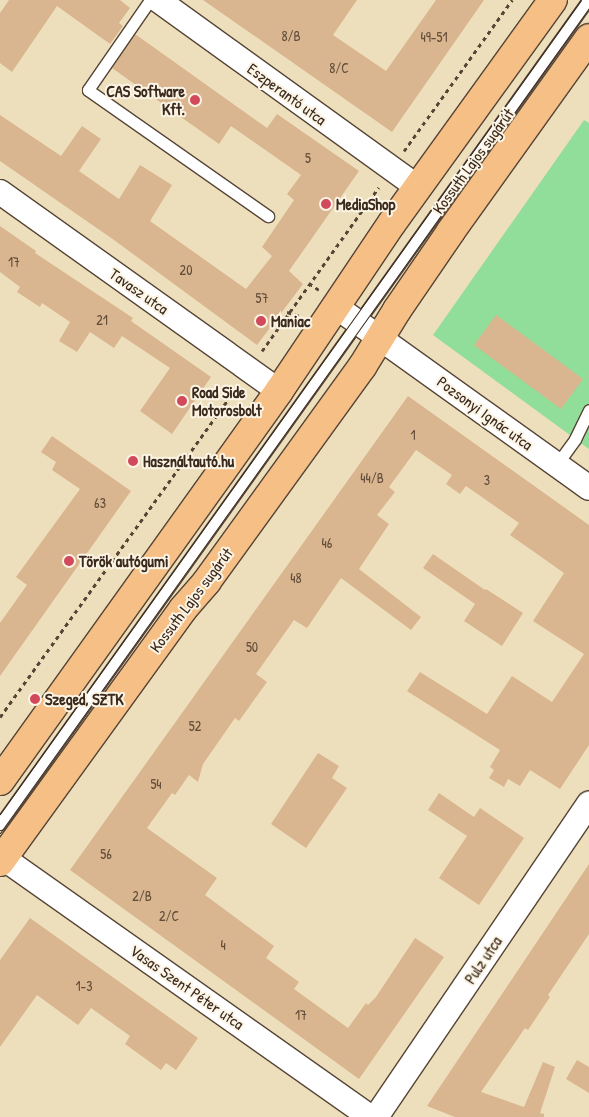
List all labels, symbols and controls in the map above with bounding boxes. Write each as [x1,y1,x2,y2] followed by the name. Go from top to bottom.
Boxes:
[281,28,301,44] house number: 8/B
[420,29,448,45] house number: 49-51
[244,59,330,129] street label: Eszperantó utca
[329,60,349,76] house number: 8/C
[106,81,185,119] place label: CAS Software Kft.
[189,94,201,106] marker: CAS Software Kft.
[428,104,518,218] street label: Kossuth Lajos sugárút
[305,150,311,166] house number: 5
[336,194,395,214] place label: MediaShop
[320,198,332,210] marker: MediaShop
[8,254,20,270] house number: 17
[180,262,192,278] house number: 20
[106,264,172,318] street label: Tavasz utca
[256,290,268,306] house number: 57
[271,311,310,331] place label: Maniac
[96,312,108,328] house number: 21
[255,315,267,327] marker: Maniac
[433,372,537,454] street label: Pozsonyi Ignác utca
[192,382,261,420] place label: Road Side Motorosbolt
[176,395,188,407] marker: Road Side Motorosbolt
[410,427,416,443] house number: 1
[143,451,234,471] place label: Használtautó.hu
[127,455,139,467] marker: Használtautó.hu
[360,470,384,486] house number: 44/B
[484,472,490,488] house number: 3
[94,495,106,511] house number: 63
[322,535,332,551] house number: 46
[146,544,236,656] street label: Kossuth Lajos sugárút
[79,551,168,571] place label: Török autógumi
[63,555,75,567] marker: Török autógumi
[290,570,302,586] house number: 48
[246,639,258,655] house number: 50
[45,689,124,709] place label: Szeged, SZTK
[29,693,41,705] marker: Szeged, SZTK
[189,718,201,734] house number: 52
[150,776,162,792] house number: 54
[100,846,112,862] house number: 56
[132,888,152,904] house number: 2/B
[159,908,179,924] house number: 2/C
[460,933,506,987] street label: Pulz utca
[220,937,226,953] house number: 4
[126,941,248,1033] street label: Vasas Szent Péter utca
[75,978,93,994] house number: 1-3
[295,1007,307,1023] house number: 17

